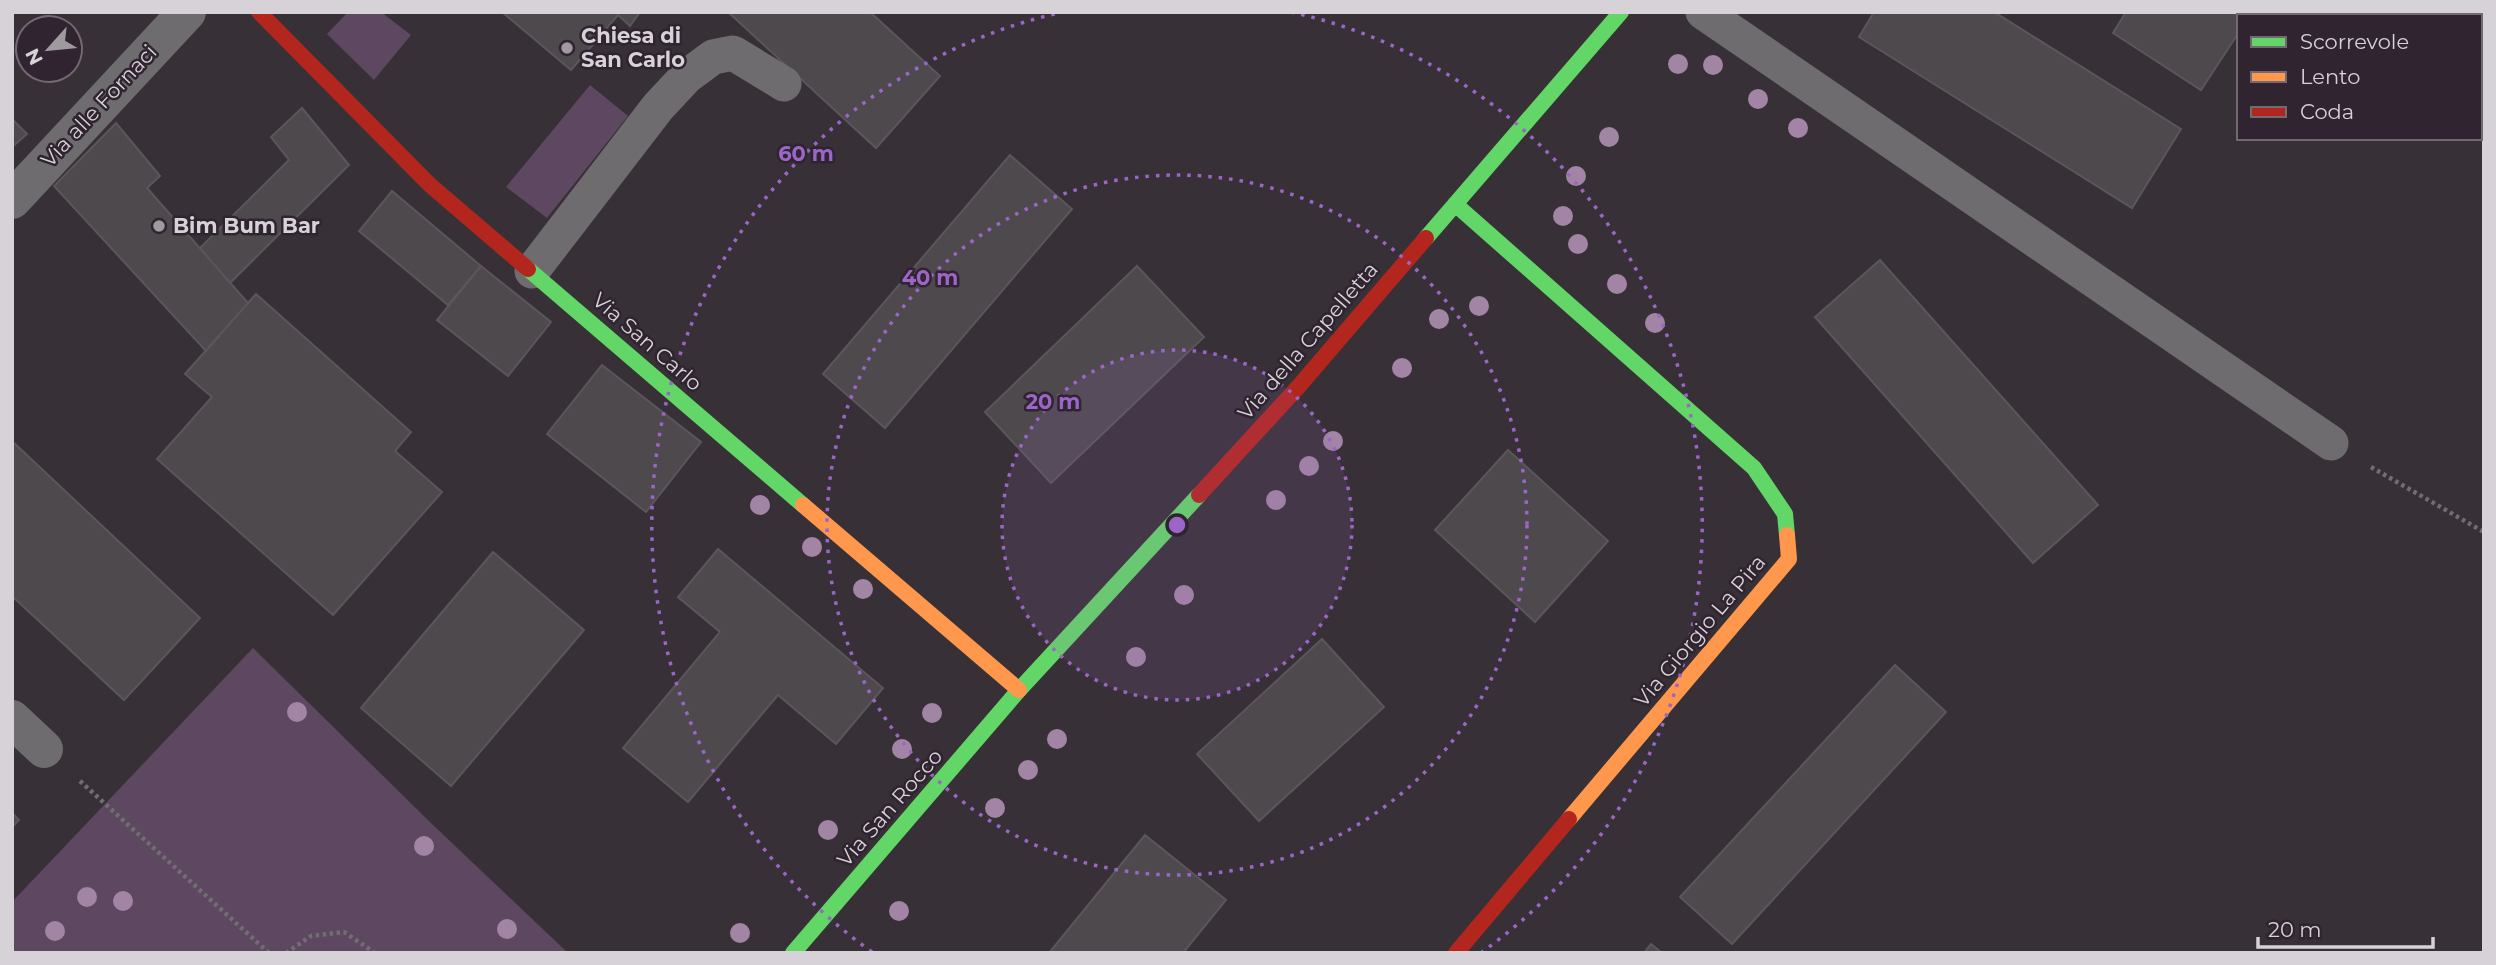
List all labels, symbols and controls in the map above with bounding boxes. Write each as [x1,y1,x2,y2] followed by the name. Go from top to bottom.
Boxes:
[14,14,84,84] north arrow
[2237,14,2482,140] legend
[581,23,685,72] place label: Chiesa di San Carlo
[2300,29,2409,54] text: Scorrevole
[36,39,162,172] street label: Via alle Fornaci
[559,40,575,56] marker: Chiesa di San Carlo
[21,44,48,69] text: N
[2300,64,2360,89] text: Lento
[2300,99,2354,124] text: Coda
[778,141,834,166] text: 60 m
[173,213,320,238] place label: Bim Bum Bar
[151,218,167,234] marker: Bim Bum Bar
[1232,257,1383,425] street label: Via della Capelletta
[902,265,958,290] text: 40 m
[587,287,707,396] street label: Via San Carlo
[1026,389,1080,414] text: 20 m
[1165,513,1189,537] centre of rings
[1629,550,1770,712] street label: Via Giorgio La Pira
[832,744,947,872] street label: Via San Rocco
[2258,906,2433,950] scale bar
[2268,917,2322,942] text: 20 m

